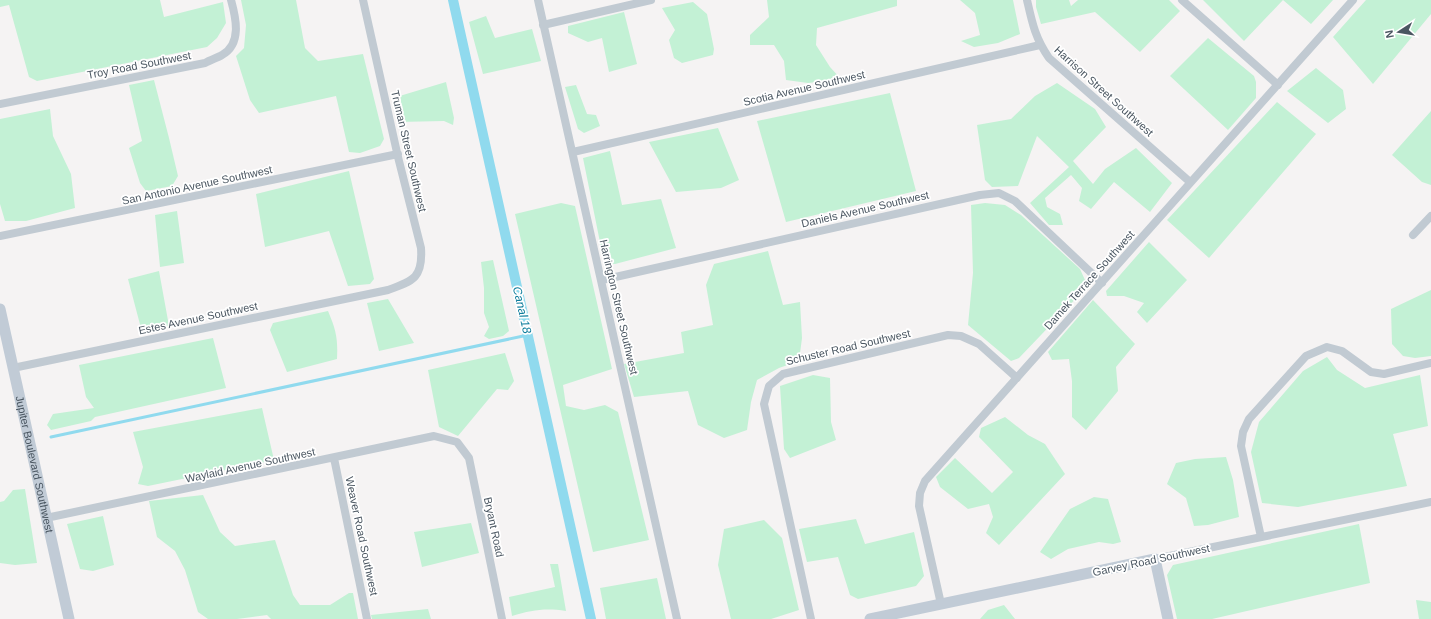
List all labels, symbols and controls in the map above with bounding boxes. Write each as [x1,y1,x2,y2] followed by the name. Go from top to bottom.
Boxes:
[1379,12,1419,52] north arrow
[1383,29,1396,39] text: N
[1052,44,1156,138] street label: Harrison Street Southwest
[86,49,192,81] street label: Troy Road Southwest
[742,68,866,108] street label: Scotia Avenue Southwest
[389,89,429,213] street label: Truman Street Southwest
[121,163,273,207] street label: San Antonio Avenue Southwest
[800,188,930,230] street label: Daniels Avenue Southwest
[1041,228,1137,332] street label: Damek Terrace Southwest
[598,238,640,376] street label: Harrington Street Southwest
[510,285,534,335] water label: Canal 18
[137,300,259,336] street label: Estes Avenue Southwest
[785,327,911,367] street label: Schuster Road Southwest
[13,394,56,534] street label: Jupiter Boulevard Southwest
[184,445,316,485] street label: Waylaid Avenue Southwest
[344,475,380,597] street label: Weaver Road Southwest
[482,496,506,558] street label: Bryant Road
[1091,542,1211,578] street label: Garvey Road Southwest

